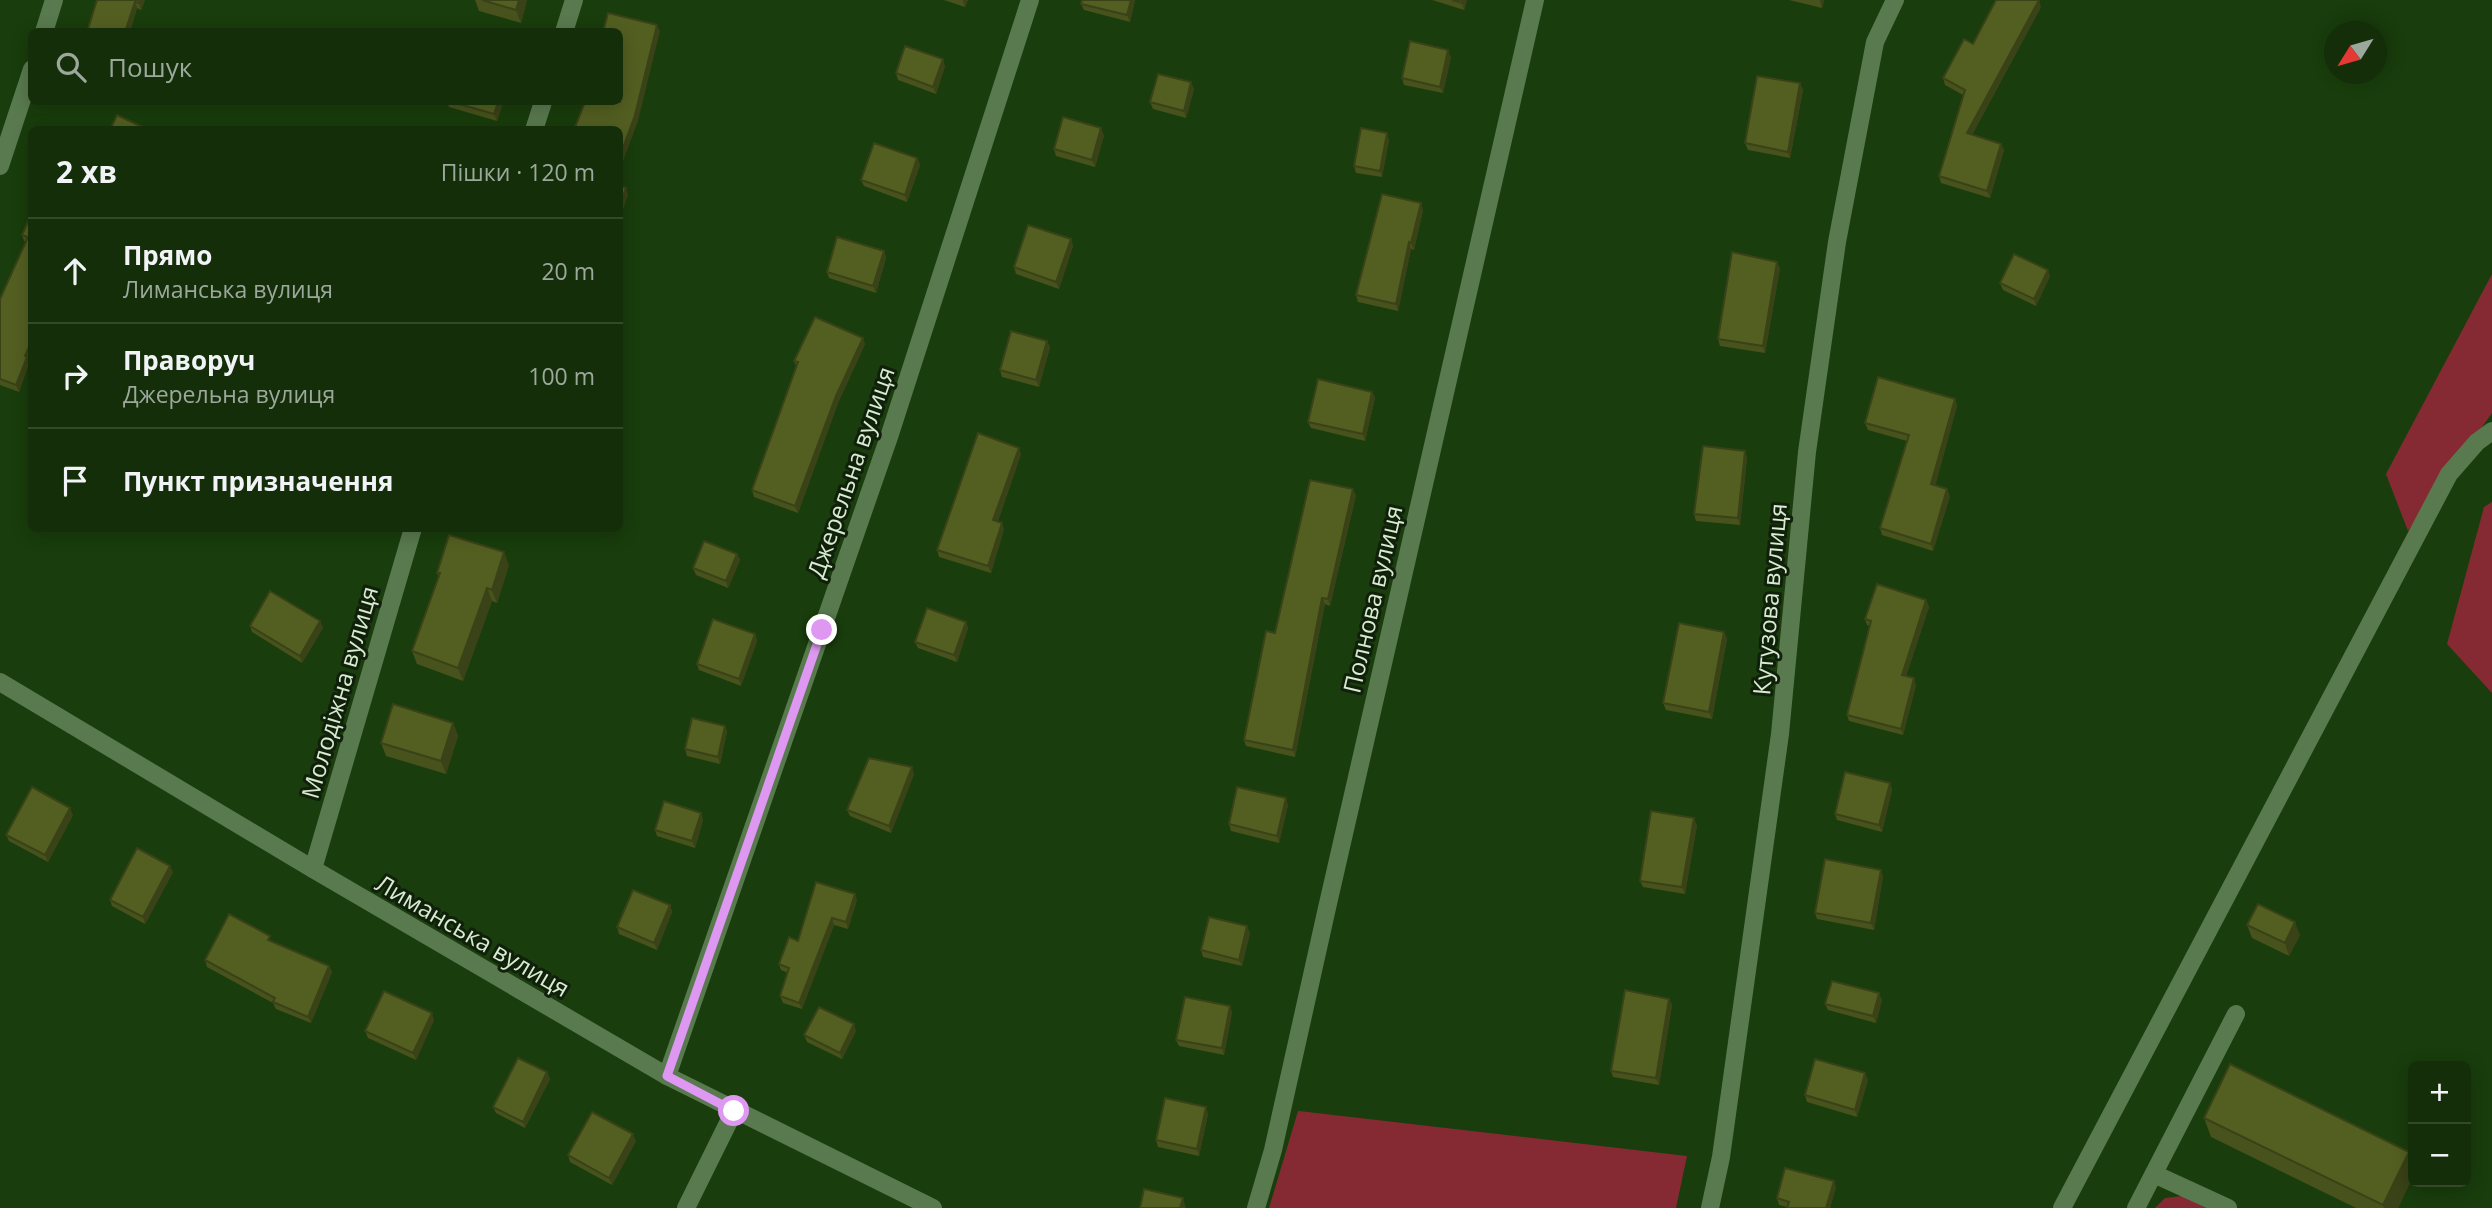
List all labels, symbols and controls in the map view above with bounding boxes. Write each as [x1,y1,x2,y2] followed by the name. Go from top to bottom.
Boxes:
[2324,21,2387,84] north arrow
[28,28,623,105] search box
[52,48,90,86] icon: search
[108,49,192,85] text: Пошук
[56,151,117,192] text: 2 хв
[441,156,595,188] text: Пішки · 120 m
[123,237,212,273] text: Прямо
[56,252,94,290] icon: ahead
[541,255,595,287] text: 20 m
[123,273,333,305] text: Лиманська вулиця
[123,342,255,378] text: Праворуч
[56,357,94,395] icon: right
[528,360,595,392] text: 100 m
[798,362,902,582] street label: Джерельна вулиця
[123,378,335,410] text: Джерельна вулиця
[56,462,94,500] icon: arrive
[123,463,393,499] text: Пункт призначення
[1334,502,1410,696] street label: Полнова вулиця
[1744,502,1794,696] street label: Кутузова вулиця
[293,582,385,802] street label: Молодіжна вулиця
[806,614,837,645] route end
[370,866,576,1004] street label: Лиманська вулиця
[2408,1061,2471,1187] map controls
[2408,1061,2471,1124] button: +
[718,1095,749,1126] route start
[2408,1124,2471,1187] button: −

